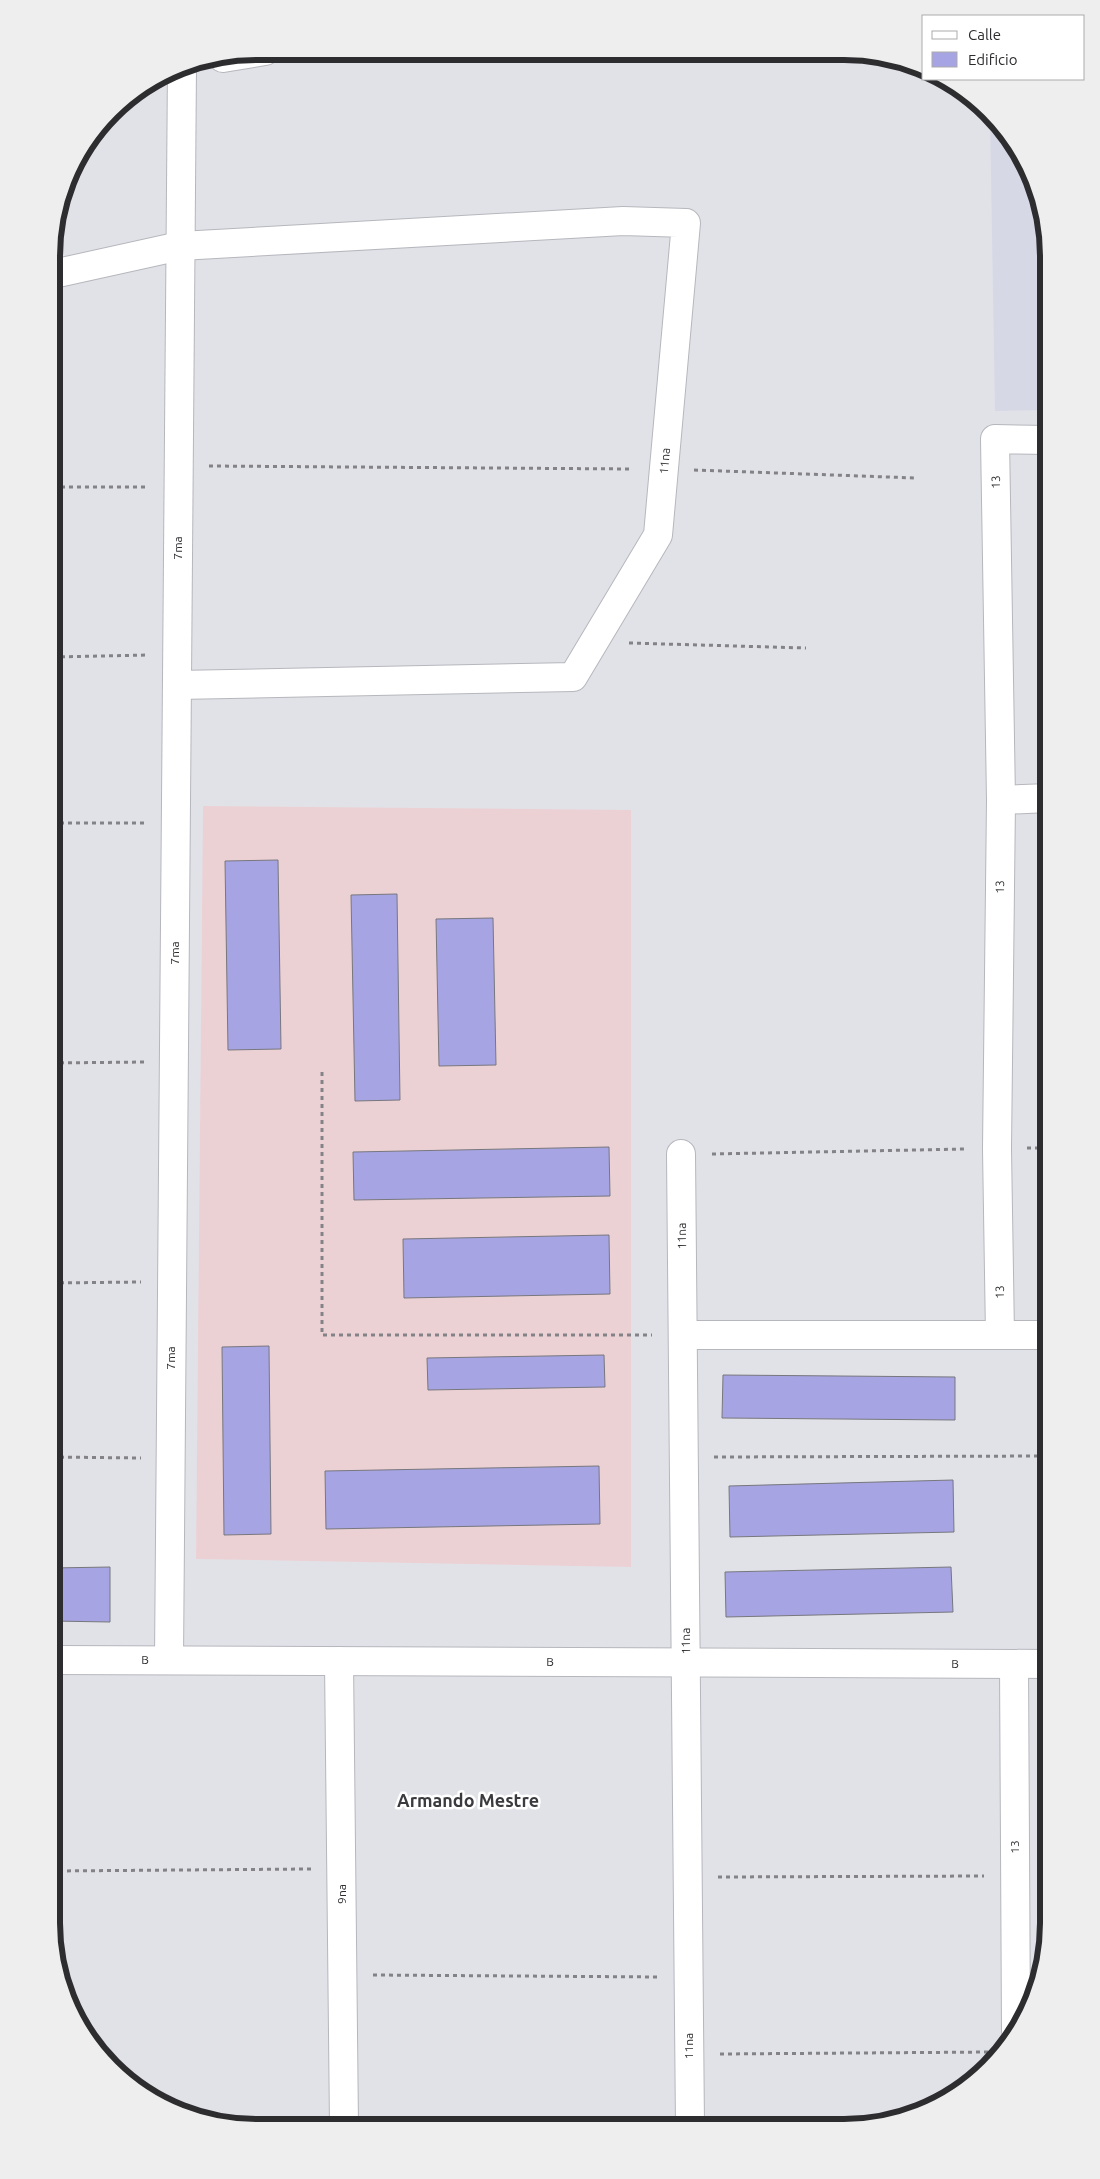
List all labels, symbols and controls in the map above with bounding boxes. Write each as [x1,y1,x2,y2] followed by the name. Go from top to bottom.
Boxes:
[922,15,1085,80] legend
[968,26,1001,43] text: Calle
[968,51,1017,68] text: Edificio
[657,447,672,475] street label: 11na
[989,475,1002,489] street label: 13
[171,536,184,560] street label: 7ma
[993,880,1006,894] street label: 13
[168,941,181,965] street label: 7ma
[675,1223,688,1249] street label: 11na
[993,1285,1006,1299] street label: 13
[164,1346,177,1370] street label: 7ma
[679,1628,692,1654] street label: 11na
[141,1653,149,1666] street label: B
[546,1655,554,1668] street label: B
[951,1657,959,1670] street label: B
[397,1790,539,1810] district label: Armando Mestre
[1008,1840,1021,1854] street label: 13
[335,1884,348,1904] street label: 9na
[682,2033,695,2059] street label: 11na

